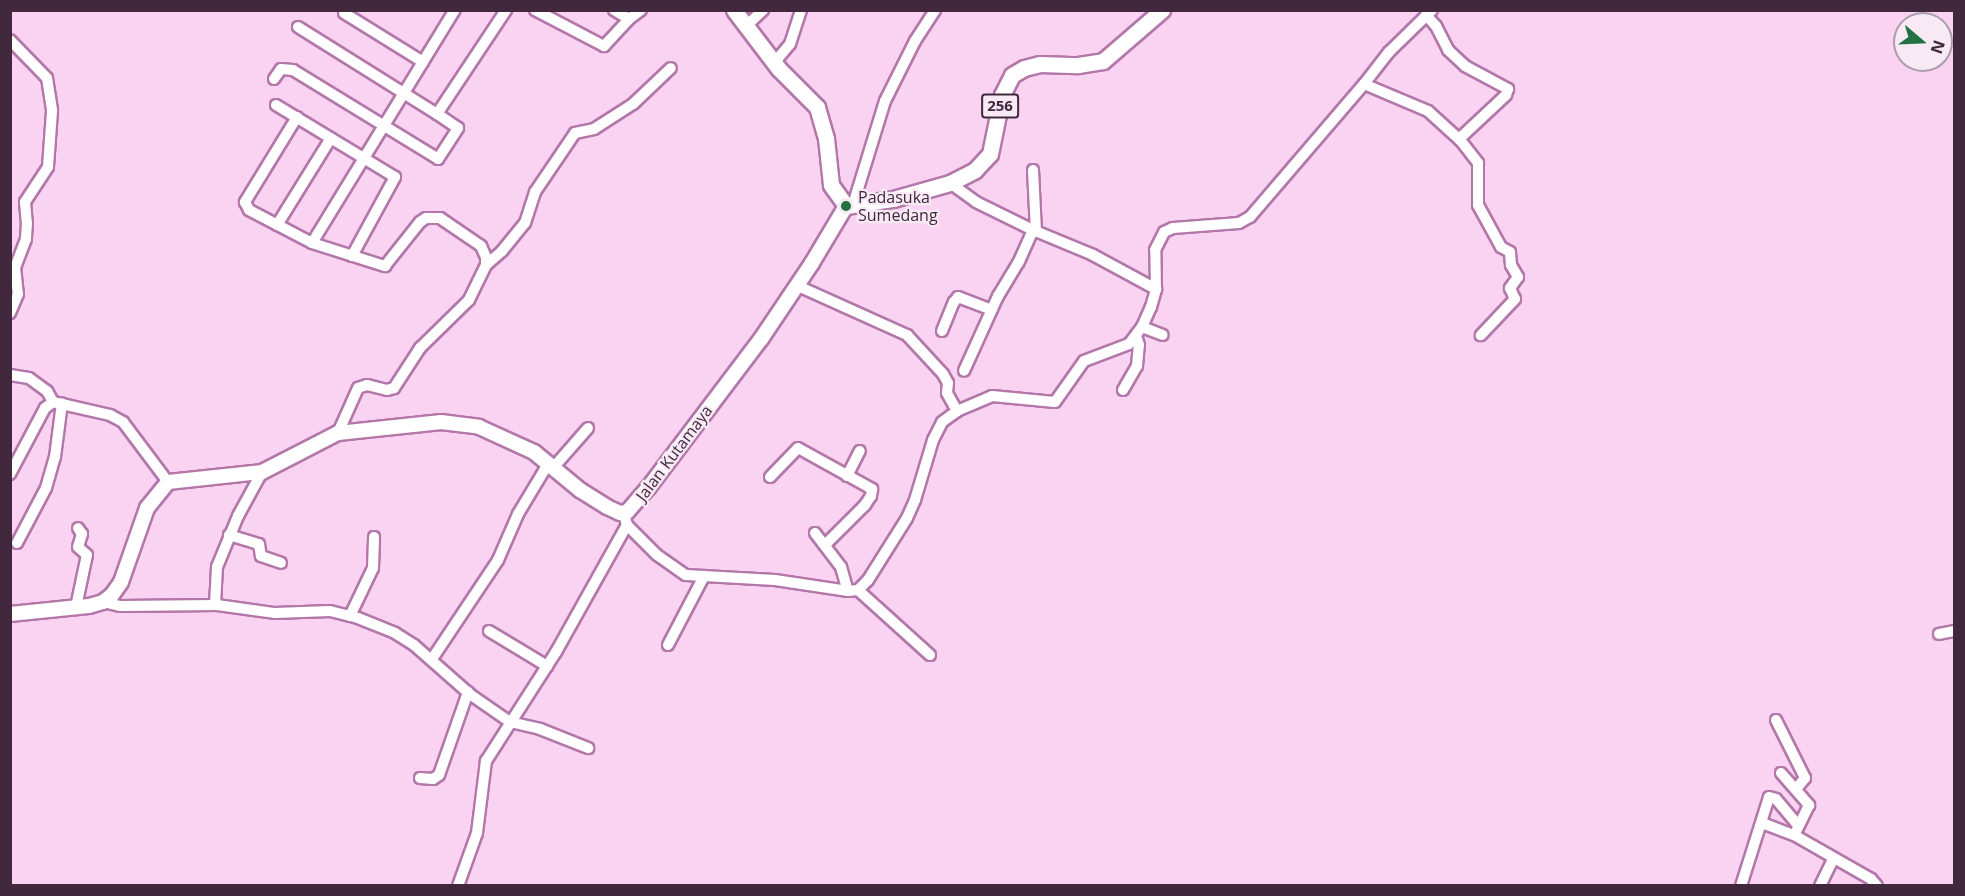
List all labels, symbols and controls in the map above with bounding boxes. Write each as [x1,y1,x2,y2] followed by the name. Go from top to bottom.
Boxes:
[1893,12,1953,72] north arrow
[1926,37,1951,57] text: N
[980,94,1020,118] road number: 256
[858,187,938,225] place label: Padasuka Sumedang
[839,199,853,213] marker: Padasuka Sumedang
[632,401,716,505] street label: Jalan Kutamaya

